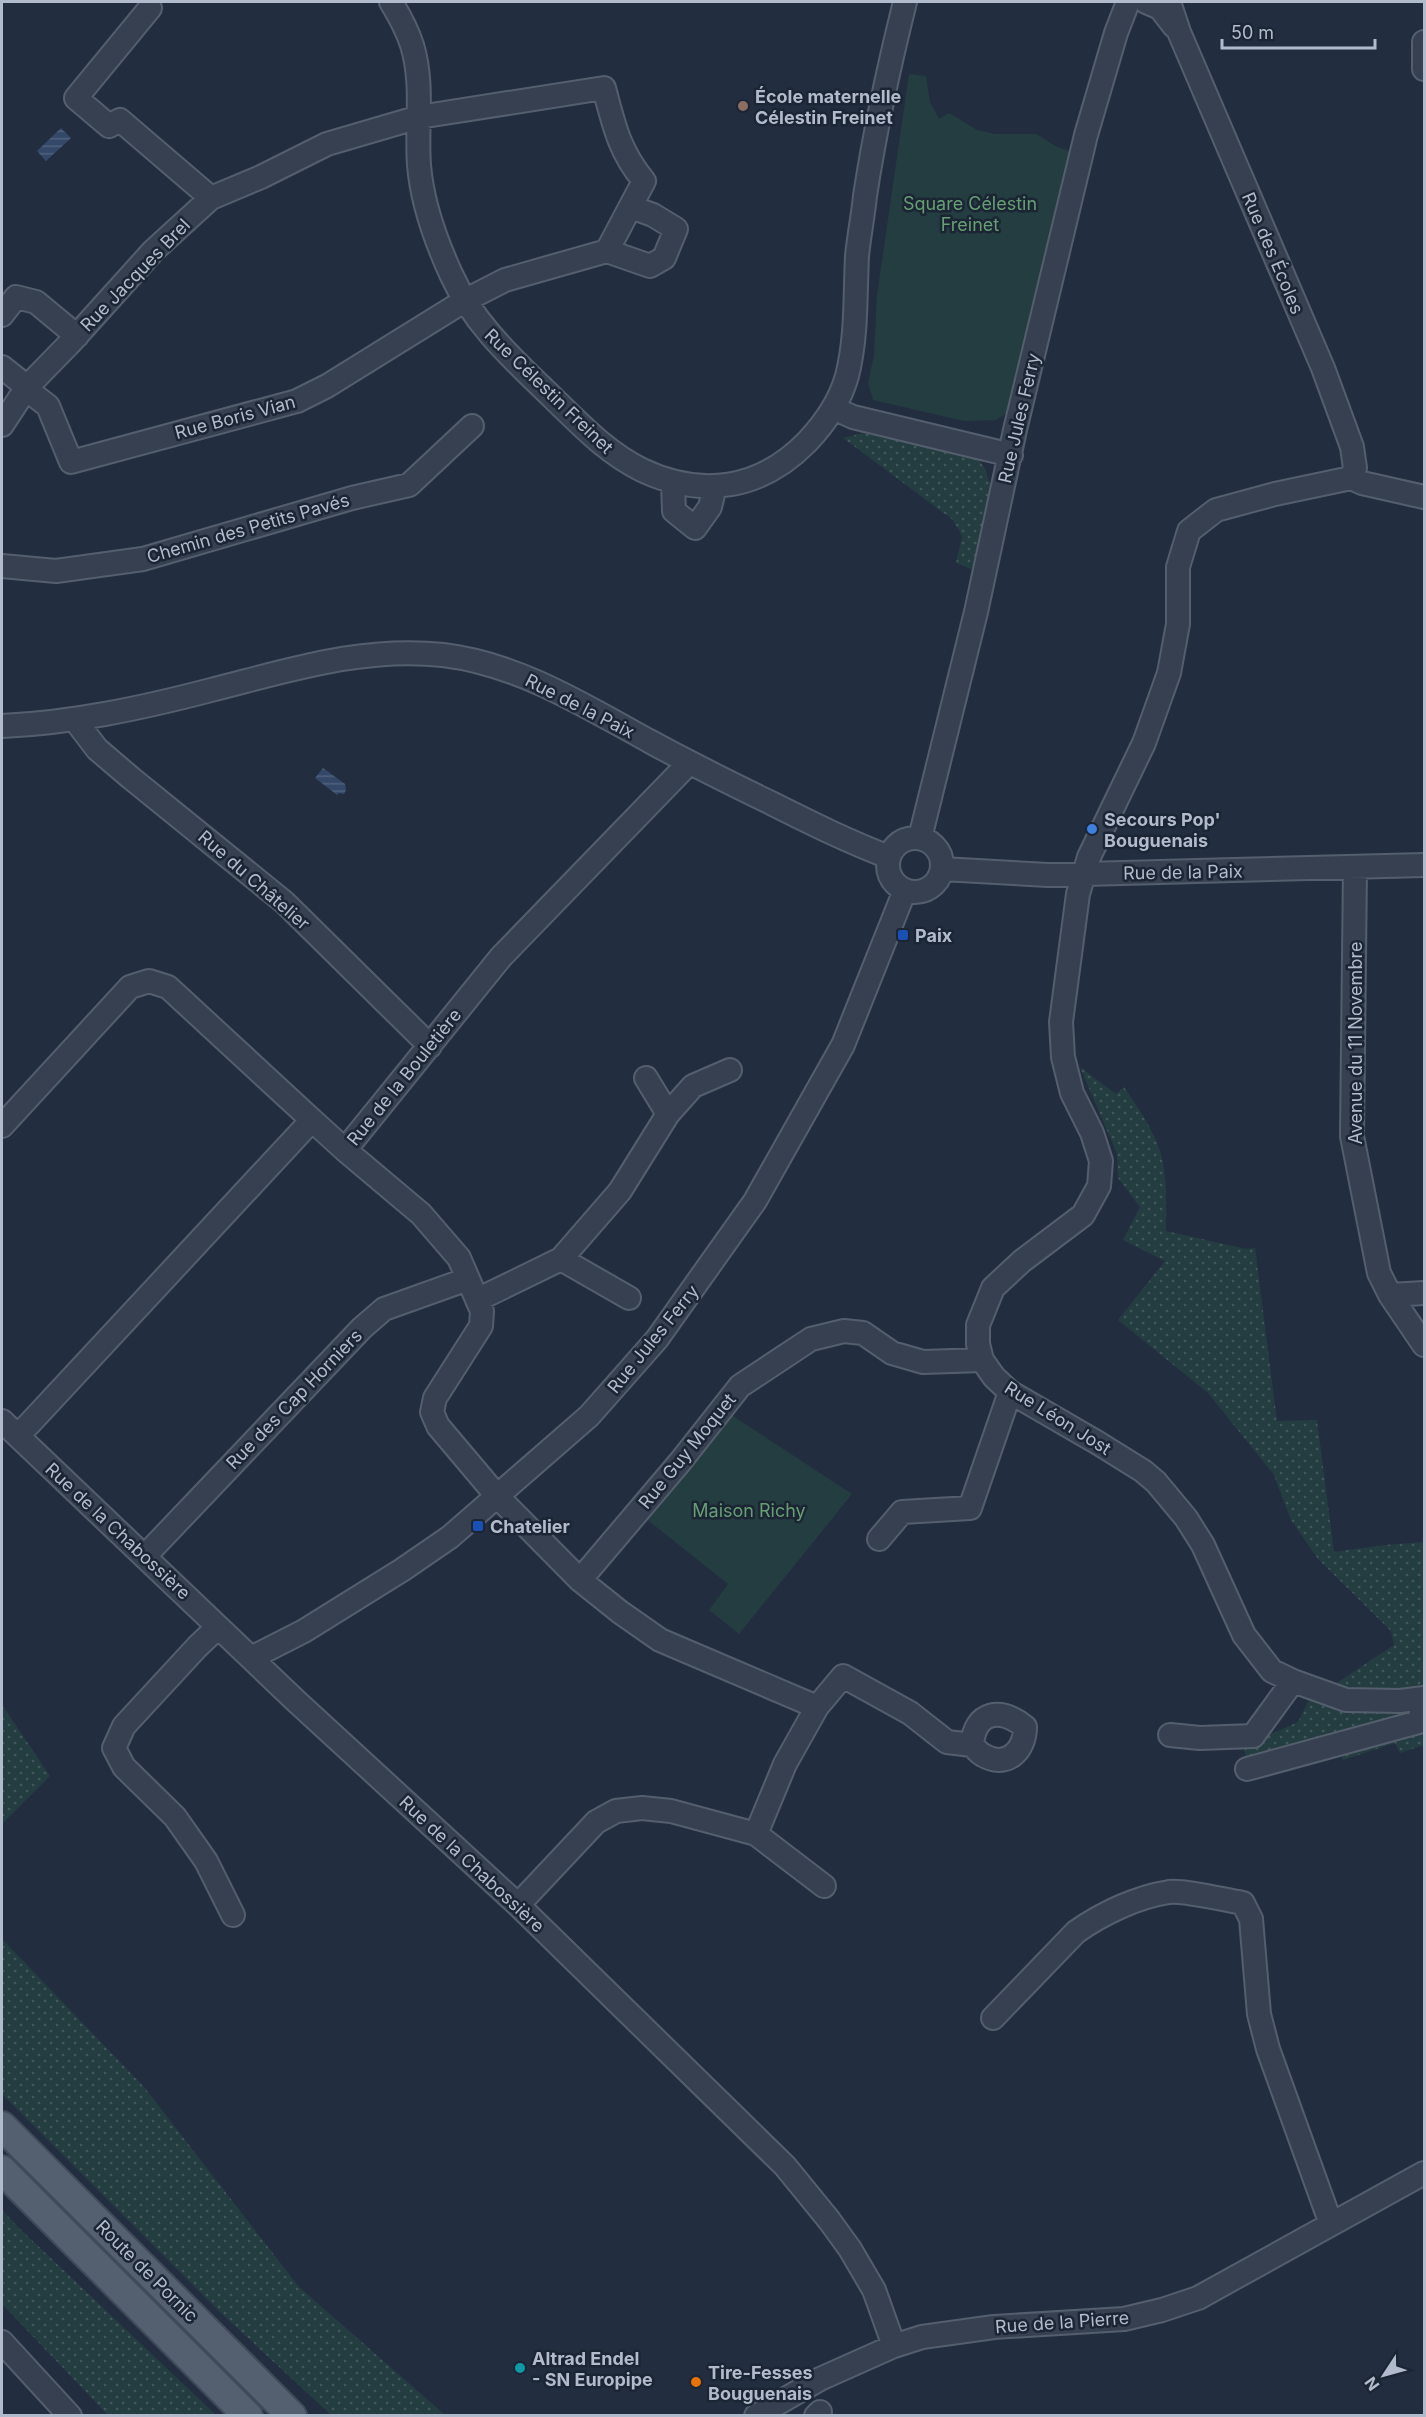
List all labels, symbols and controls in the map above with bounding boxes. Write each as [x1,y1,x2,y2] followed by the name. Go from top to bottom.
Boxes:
[1222,12,1375,50] scale bar
[1231,22,1274,43] text: 50 m
[755,86,902,128] place label: École maternelle Célestin Freinet
[736,99,750,113] marker: École maternelle Célestin Freinet
[1238,189,1309,317] street label: Rue des Écoles
[903,193,1037,235] park label: Square Célestin Freinet
[76,214,194,336] street label: Rue Jacques Brel
[480,324,618,458] street label: Rue Célestin Freinet
[994,351,1044,485] street label: Rue Jules Ferry
[172,391,298,443] street label: Rue Boris Vian
[144,489,352,567] street label: Chemin des Petits Pavés
[522,669,638,743] street label: Rue de la Paix
[1104,809,1221,851] place label: Secours Pop' Bouguenais
[1085,822,1099,836] marker: Secours Pop' Bouguenais
[194,826,314,934] street label: Rue du Châtelier
[1123,860,1243,884] street label: Rue de la Paix
[915,925,953,946] place label: Paix
[896,928,910,942] marker: Paix
[1345,942,1366,1144] street label: Avenue du 11 Novembre
[342,1004,466,1150] street label: Rue de la Bouletière
[603,1281,703,1397] street label: Rue Jules Ferry
[222,1325,366,1473] street label: Rue des Cap Horniers
[1001,1377,1115,1459] street label: Rue Léon Jost
[634,1389,740,1513] street label: Rue Guy Moquet
[41,1458,195,1604] street label: Rue de la Chabossière
[692,1500,806,1521] park label: Maison Richy
[490,1516,570,1537] place label: Chatelier
[471,1519,485,1533] marker: Chatelier
[395,1791,549,1937] street label: Rue de la Chabossière
[92,2216,202,2326] street label: Route de Pornic
[994,2307,1130,2337] street label: Rue de la Pierre
[1354,2345,1414,2405] north arrow
[532,2348,653,2390] place label: Altrad Endel - SN Europipe
[513,2361,527,2375] marker: Altrad Endel - SN Europipe
[708,2362,813,2404] place label: Tire-Fesses Bouguenais
[1360,2373,1384,2395] text: N
[689,2375,703,2389] marker: Tire-Fesses Bouguenais

